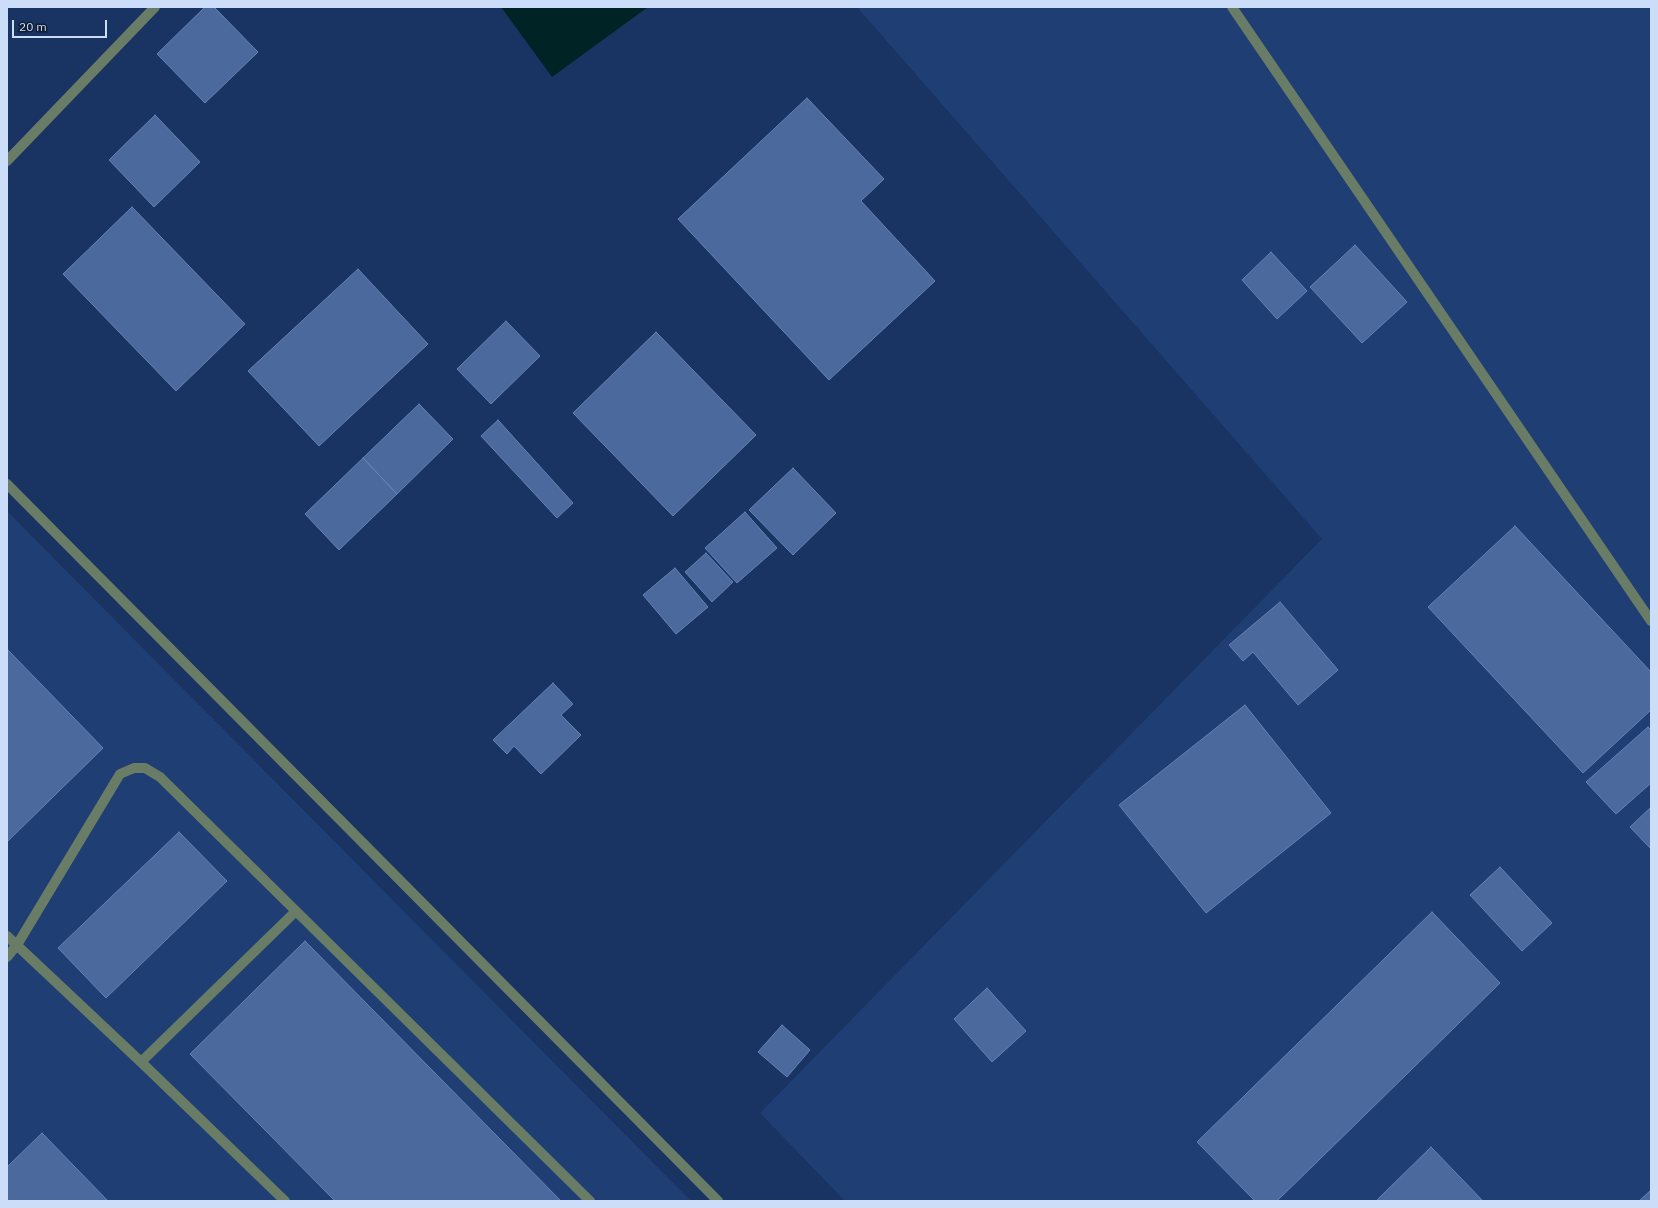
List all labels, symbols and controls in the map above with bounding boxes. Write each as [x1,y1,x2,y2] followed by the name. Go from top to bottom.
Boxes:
[14,12,109,38] scale bar
[19,19,47,34] text: 20 m

